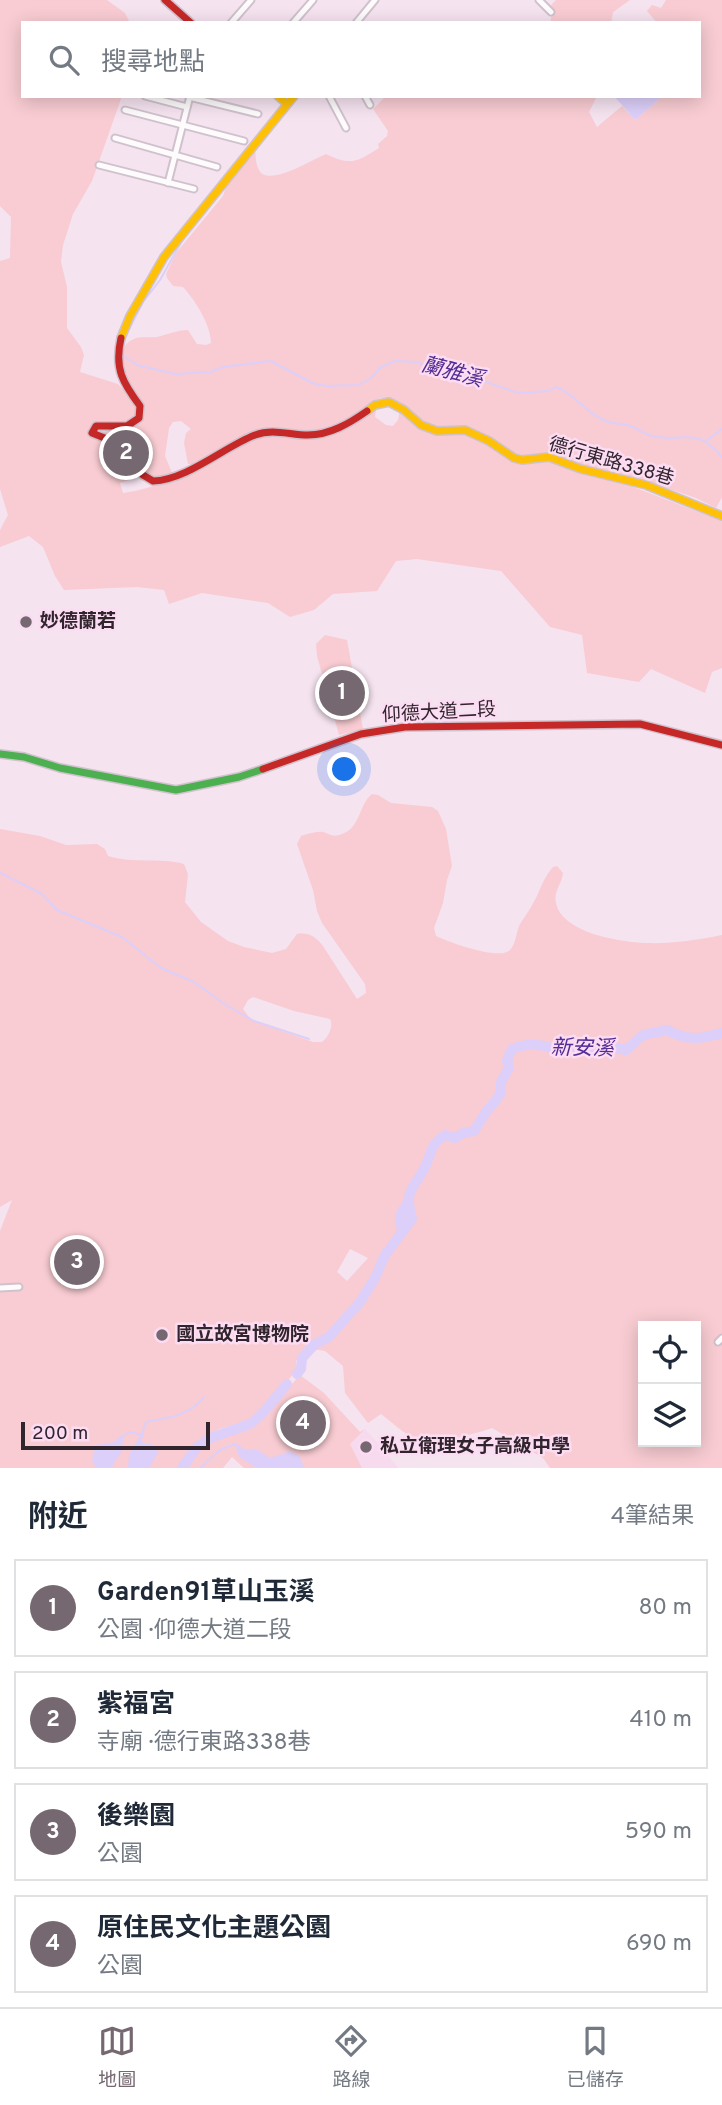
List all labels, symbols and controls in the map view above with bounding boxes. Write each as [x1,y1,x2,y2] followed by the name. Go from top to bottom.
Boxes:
[21,21,701,98] search box
[45,41,83,79] icon: search
[101,47,205,80] text: 搜尋地點
[418,352,489,395] water label: 蘭雅溪
[103,427,149,479] pin: 2
[545,433,677,491] street label: 德行東路338巷
[40,610,116,634] place label: 妙德蘭若
[18,614,34,630] marker: 妙德蘭若
[319,667,365,719] pin: 1
[381,698,497,728] street label: 仰德大道二段
[327,752,361,786] your location
[550,1035,617,1063] water label: 新安溪
[54,1236,100,1288] pin: 3
[638,1321,701,1447] map controls
[638,1321,701,1384] button: locate
[176,1323,309,1347] place label: 國立故宮博物院
[154,1327,170,1343] marker: 國立故宮博物院
[638,1384,701,1447] button: layers
[280,1397,326,1449] pin: 4
[21,1419,210,1451] scale bar
[32,1422,88,1446] text: 200 m
[380,1435,570,1459] place label: 私立衛理女子高級中學
[358,1439,374,1455] marker: 私立衛理女子高級中學
[28,1500,88,1537] text: 附近
[611,1503,694,1532] text: 4筆結果
[97,1577,315,1610] text: Garden91草山玉溪
[48,1594,58,1623] text: 1
[639,1594,692,1623] text: 80 m
[97,1617,292,1646] text: 公園 · 仰德大道二段
[97,1689,175,1722] text: 紫福宮
[46,1706,60,1735] text: 2
[629,1706,692,1735] text: 410 m
[97,1729,311,1758] text: 寺廟 · 德行東路338巷
[97,1801,175,1834] text: 後樂園
[46,1818,60,1847] text: 3
[625,1818,692,1847] text: 590 m
[97,1841,143,1870] text: 公園
[97,1913,331,1946] text: 原住民文化主題公園
[46,1930,60,1959] text: 4
[626,1930,692,1959] text: 690 m
[97,1953,143,1982] text: 公園
[98,2022,136,2093] tab: 地圖
[332,2022,371,2093] tab: 路線
[567,2022,624,2093] tab: 已儲存

